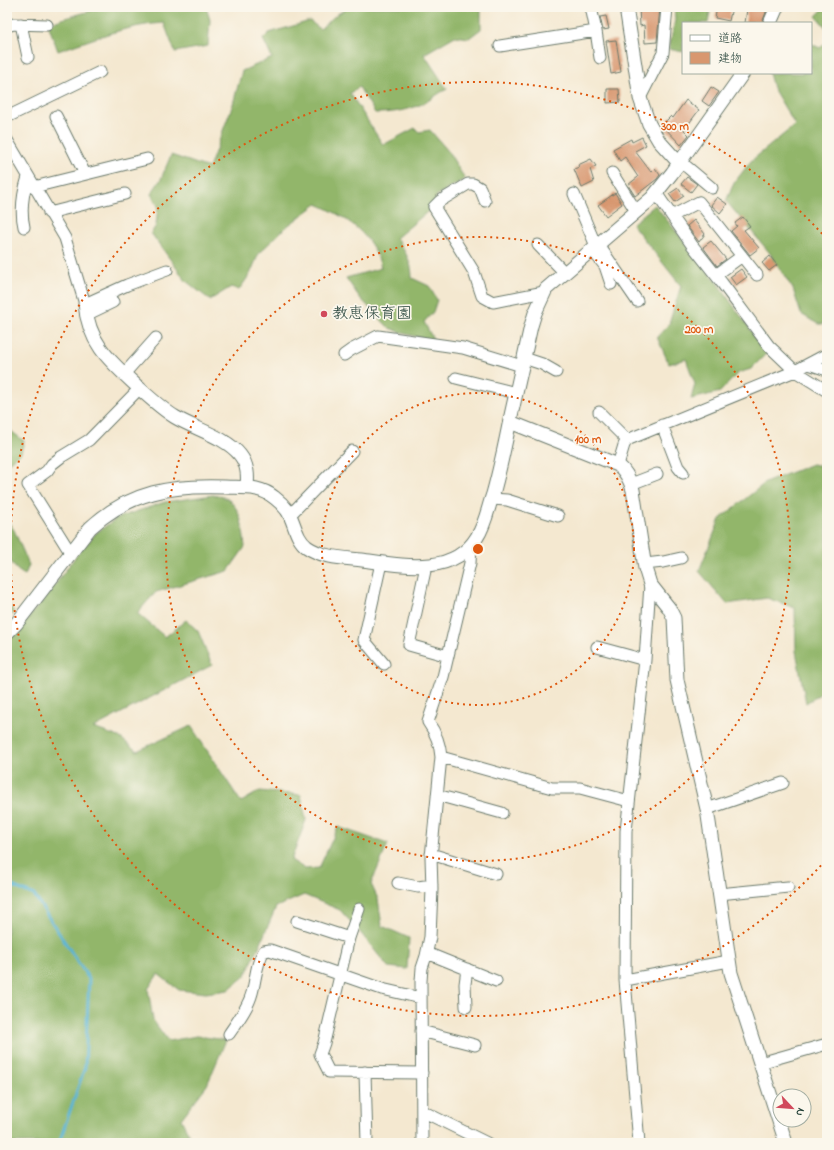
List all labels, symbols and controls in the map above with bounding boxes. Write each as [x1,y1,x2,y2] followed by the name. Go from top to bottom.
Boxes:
[682,22,812,74] legend
[718,30,742,48] text: 道路
[718,50,742,68] text: 建物
[660,118,690,136] text: 300 m
[332,302,412,326] place label: 教恵保育園
[319,309,329,319] marker: 教恵保育園
[684,321,714,339] text: 200 m
[575,431,602,449] text: 100 m
[471,542,485,556] centre of rings
[772,1088,812,1128] north arrow
[791,1105,809,1119] text: N

